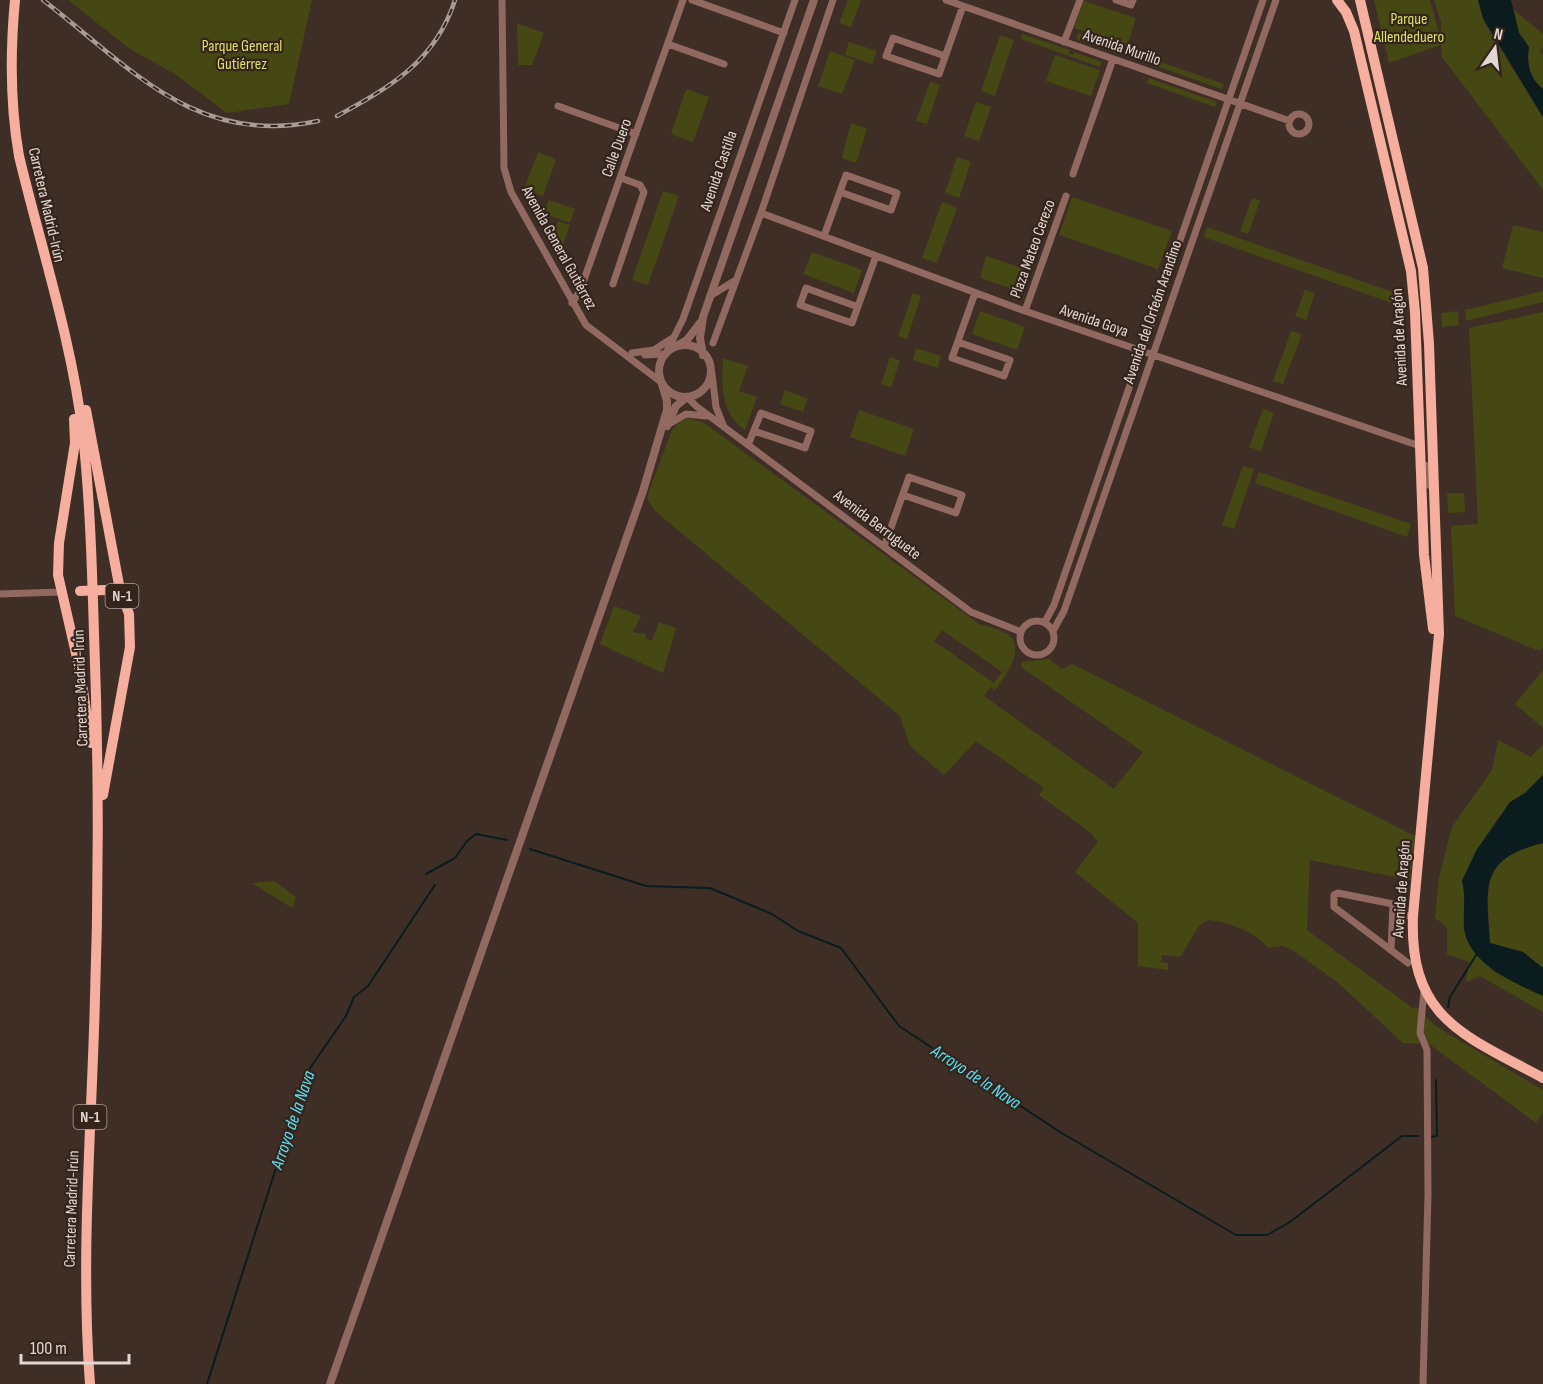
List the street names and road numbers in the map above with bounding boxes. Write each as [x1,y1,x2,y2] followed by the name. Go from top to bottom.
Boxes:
[1080,26,1163,70] street label: Avenida Murillo
[598,116,636,180] street label: Calle Duero
[696,128,742,215] street label: Avenida Castilla
[24,146,68,264] street label: Carretera Madrid-Irún
[517,182,601,313] street label: Avenida General Gutiérrez
[1006,197,1060,301] street label: Plaza Mateo Cerezo
[1119,238,1186,387] street label: Avenida del Orfeón Arandino
[1388,288,1412,387] street label: Avenida de Aragón
[1056,300,1131,342] street label: Avenida Goya
[829,485,924,564] street label: Avenida Berruguete
[106,584,138,608] road number: N-1
[69,629,93,747] street label: Carretera Madrid-Irún
[1389,840,1415,939] street label: Avenida de Aragón
[74,1105,106,1129] road number: N-1
[60,1150,84,1268] street label: Carretera Madrid-Irún

